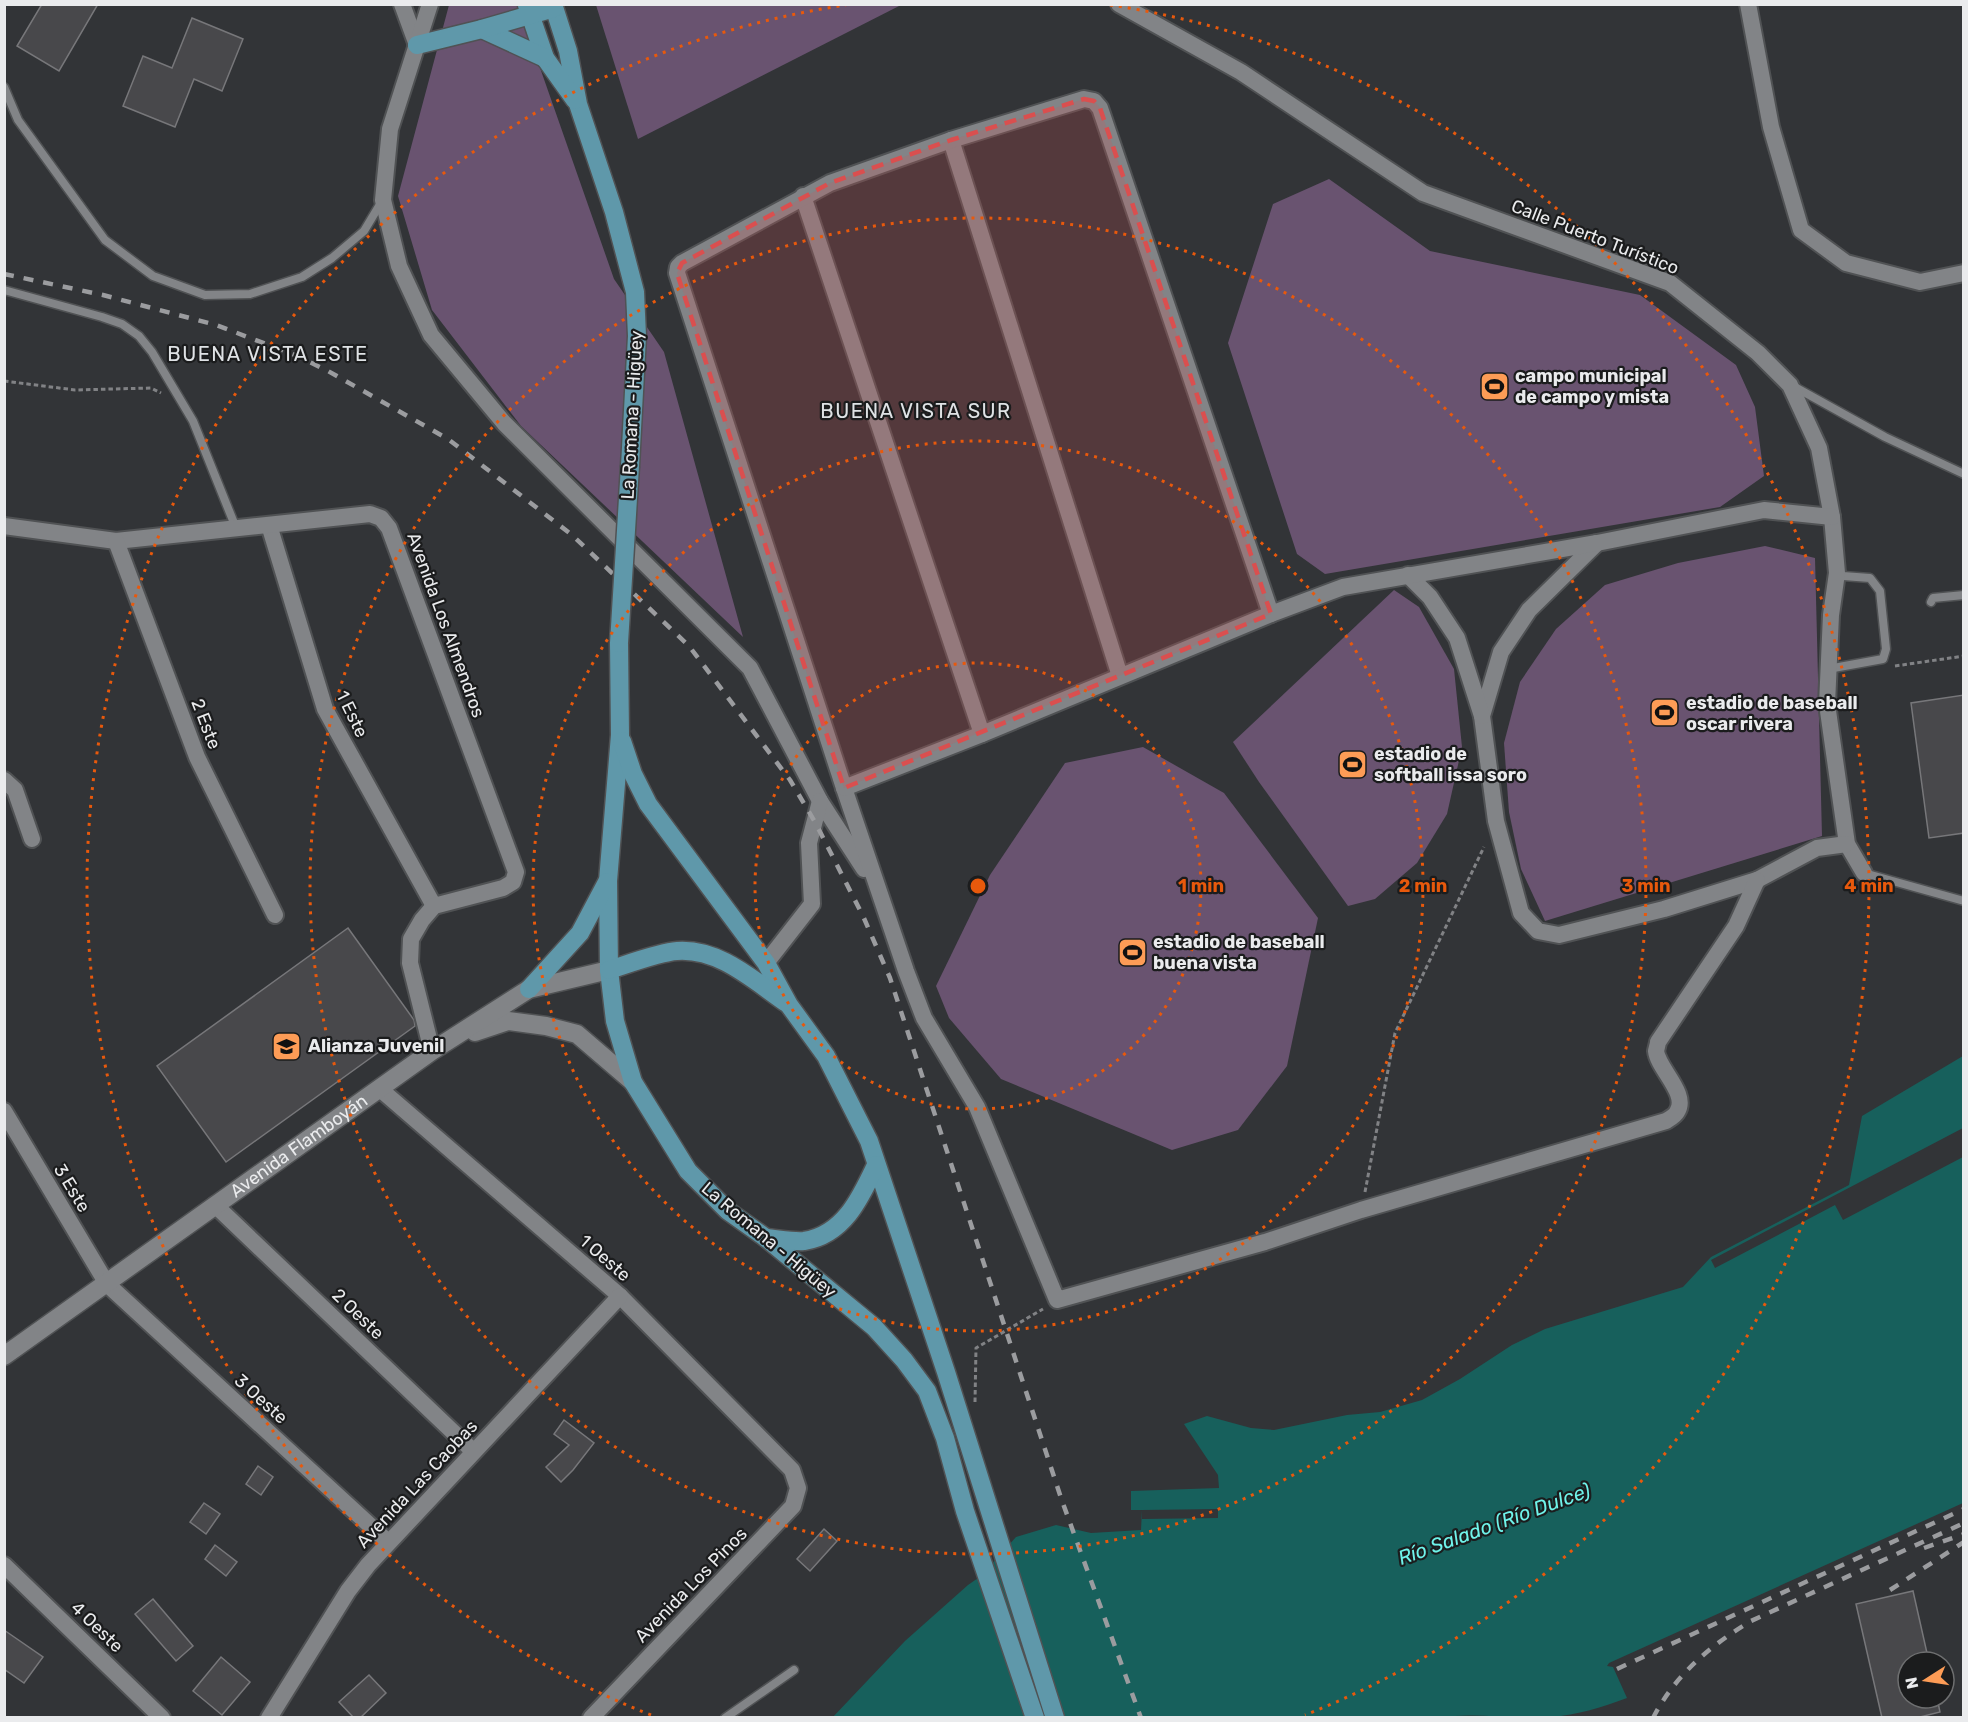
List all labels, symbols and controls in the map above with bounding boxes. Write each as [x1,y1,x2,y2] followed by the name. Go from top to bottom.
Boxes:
[1508,195,1682,279] street label: Calle Puerto Turístico
[617,330,647,500] street label: La Romana - Higüey
[167,342,369,366] district label: BUENA VISTA ESTE
[1515,365,1669,408] place label: campo municipal de campo y mista
[1478,370,1510,402] sports icon: campo municipal de campo y mista
[820,399,1012,423] district label: BUENA VISTA SUR
[402,530,490,720] street label: Avenida Los Almendros
[331,687,373,741] street label: 1 Este
[1686,692,1858,735] place label: estadio de baseball oscar rivera
[186,696,226,752] street label: 2 Este
[1649,697,1681,729] sports icon: estadio de baseball oscar rivera
[1374,743,1527,786] place label: estadio de softball issa soro
[1337,748,1369,780] sports icon: estadio de softball issa soro
[1178,875,1224,897] text: 1 min
[1399,875,1447,897] text: 2 min
[1622,875,1670,897] text: 3 min
[1844,875,1894,897] text: 4 min
[968,876,988,896] centre of rings
[1153,931,1325,974] place label: estadio de baseball buena vista
[1116,936,1148,968] sports icon: estadio de baseball buena vista
[271,1030,303,1062] school or university icon: Alianza Juvenil
[308,1035,444,1057] place label: Alianza Juvenil
[226,1089,372,1202] street label: Avenida Flamboyán
[49,1160,95,1216] street label: 3 Este
[697,1177,841,1303] street label: La Romana - Higüey
[575,1230,635,1286] street label: 1 Oeste
[328,1284,388,1344] street label: 2 Oeste
[230,1369,292,1429] street label: 3 Oeste
[352,1415,482,1553] street label: Avenida Las Caobas
[1394,1478,1594,1570] water label: Río Salado (Río Dulce)
[630,1523,752,1647] street label: Avenida Los Pinos
[66,1597,128,1657] street label: 4 Oeste
[1896,1650,1956,1710] north arrow
[1901,1675,1922,1691] text: N

